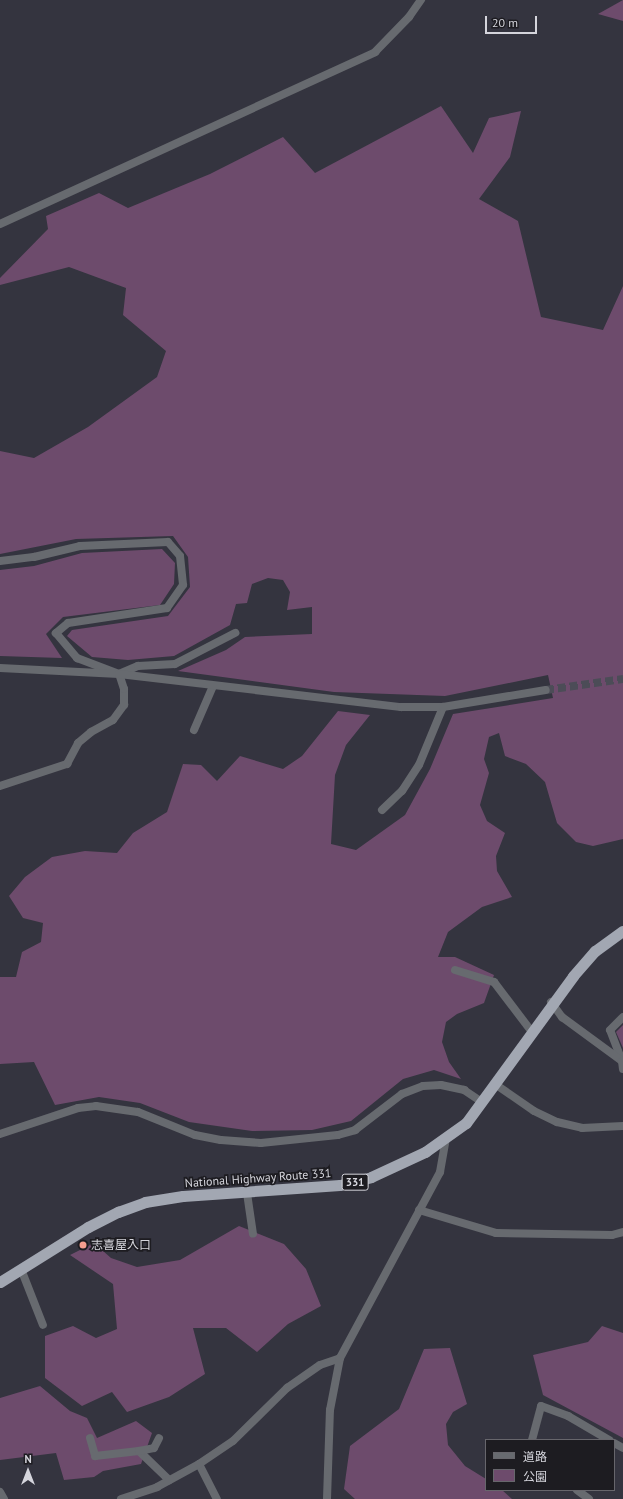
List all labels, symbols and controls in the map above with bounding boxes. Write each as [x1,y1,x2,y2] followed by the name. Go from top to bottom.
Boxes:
[487,8,539,34] scale bar
[492,15,518,30] text: 20 m
[184,1166,332,1190] street label: National Highway Route 331
[341,1173,369,1191] road number: 331
[91,1238,151,1252] place label: 志喜屋入口
[78,1240,88,1250] marker: 志喜屋入口
[485,1439,615,1491] legend
[523,1449,547,1464] text: 道路
[8,1451,48,1491] north arrow
[24,1452,32,1466] text: N
[523,1469,547,1484] text: 公園

